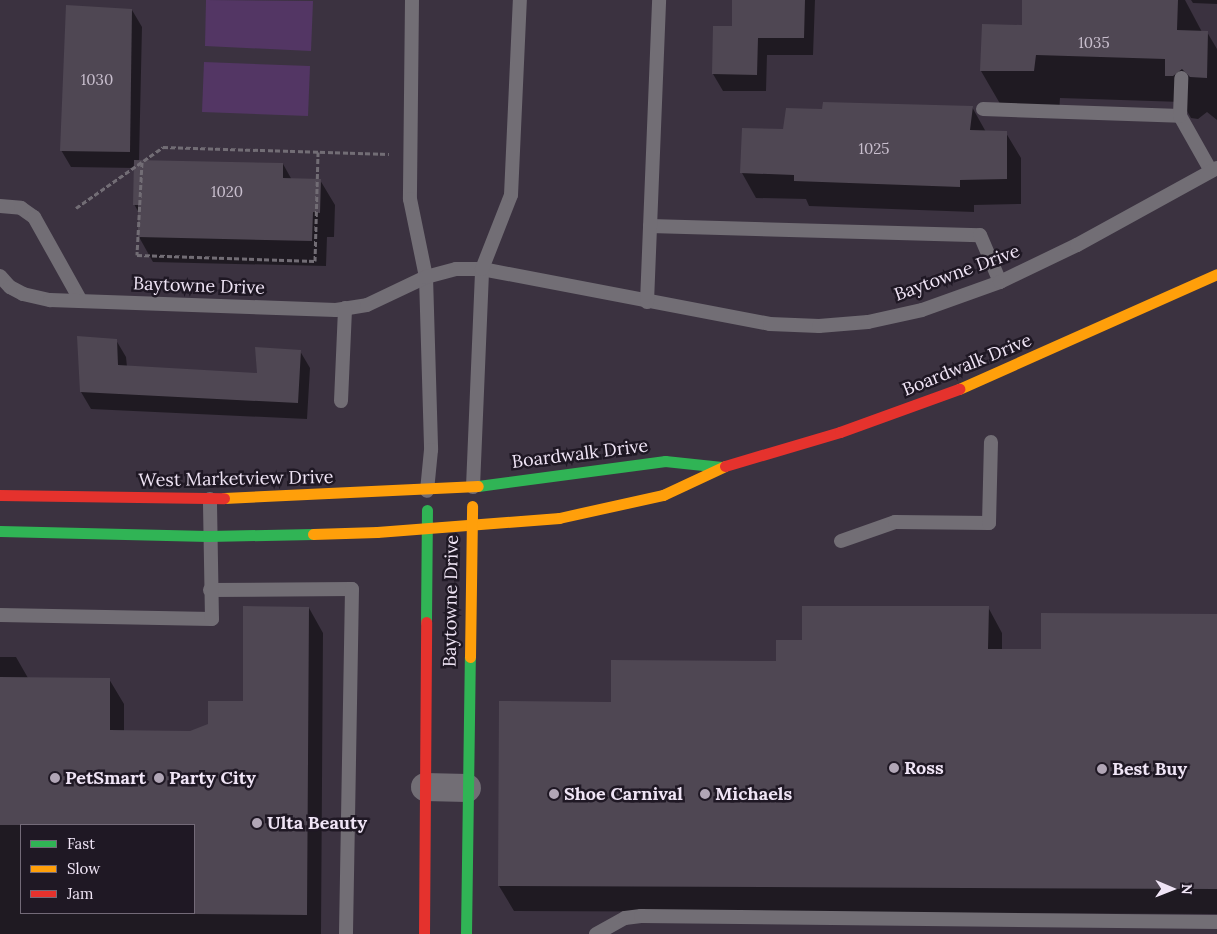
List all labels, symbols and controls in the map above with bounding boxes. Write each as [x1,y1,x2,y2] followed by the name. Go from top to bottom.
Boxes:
[1078,34,1110,52] house number: 1035
[81,71,113,89] house number: 1030
[859,140,889,158] house number: 1025
[211,183,243,201] house number: 1020
[891,240,1023,306] street label: Baytowne Drive
[133,273,265,299] street label: Baytowne Drive
[899,329,1035,401] street label: Boardwalk Drive
[511,435,649,473] street label: Boardwalk Drive
[138,467,334,491] street label: West Marketview Drive
[439,535,463,667] street label: Baytowne Drive
[904,757,944,779] place label: Ross
[1112,758,1187,780] place label: Best Buy
[888,762,900,774] marker: Ross
[1096,763,1108,775] marker: Best Buy
[65,767,146,789] place label: PetSmart
[169,767,256,789] place label: Party City
[49,772,61,784] marker: PetSmart
[153,772,165,784] marker: Party City
[564,783,683,805] place label: Shoe Carnival
[715,783,792,805] place label: Michaels
[548,788,560,800] marker: Shoe Carnival
[699,788,711,800] marker: Michaels
[267,812,367,834] place label: Ulta Beauty
[251,817,263,829] marker: Ulta Beauty
[20,824,195,914] legend
[67,834,95,853] text: Fast
[67,859,100,878] text: Slow
[1147,864,1197,914] north arrow
[67,884,94,903] text: Jam
[1178,884,1196,895] text: N

